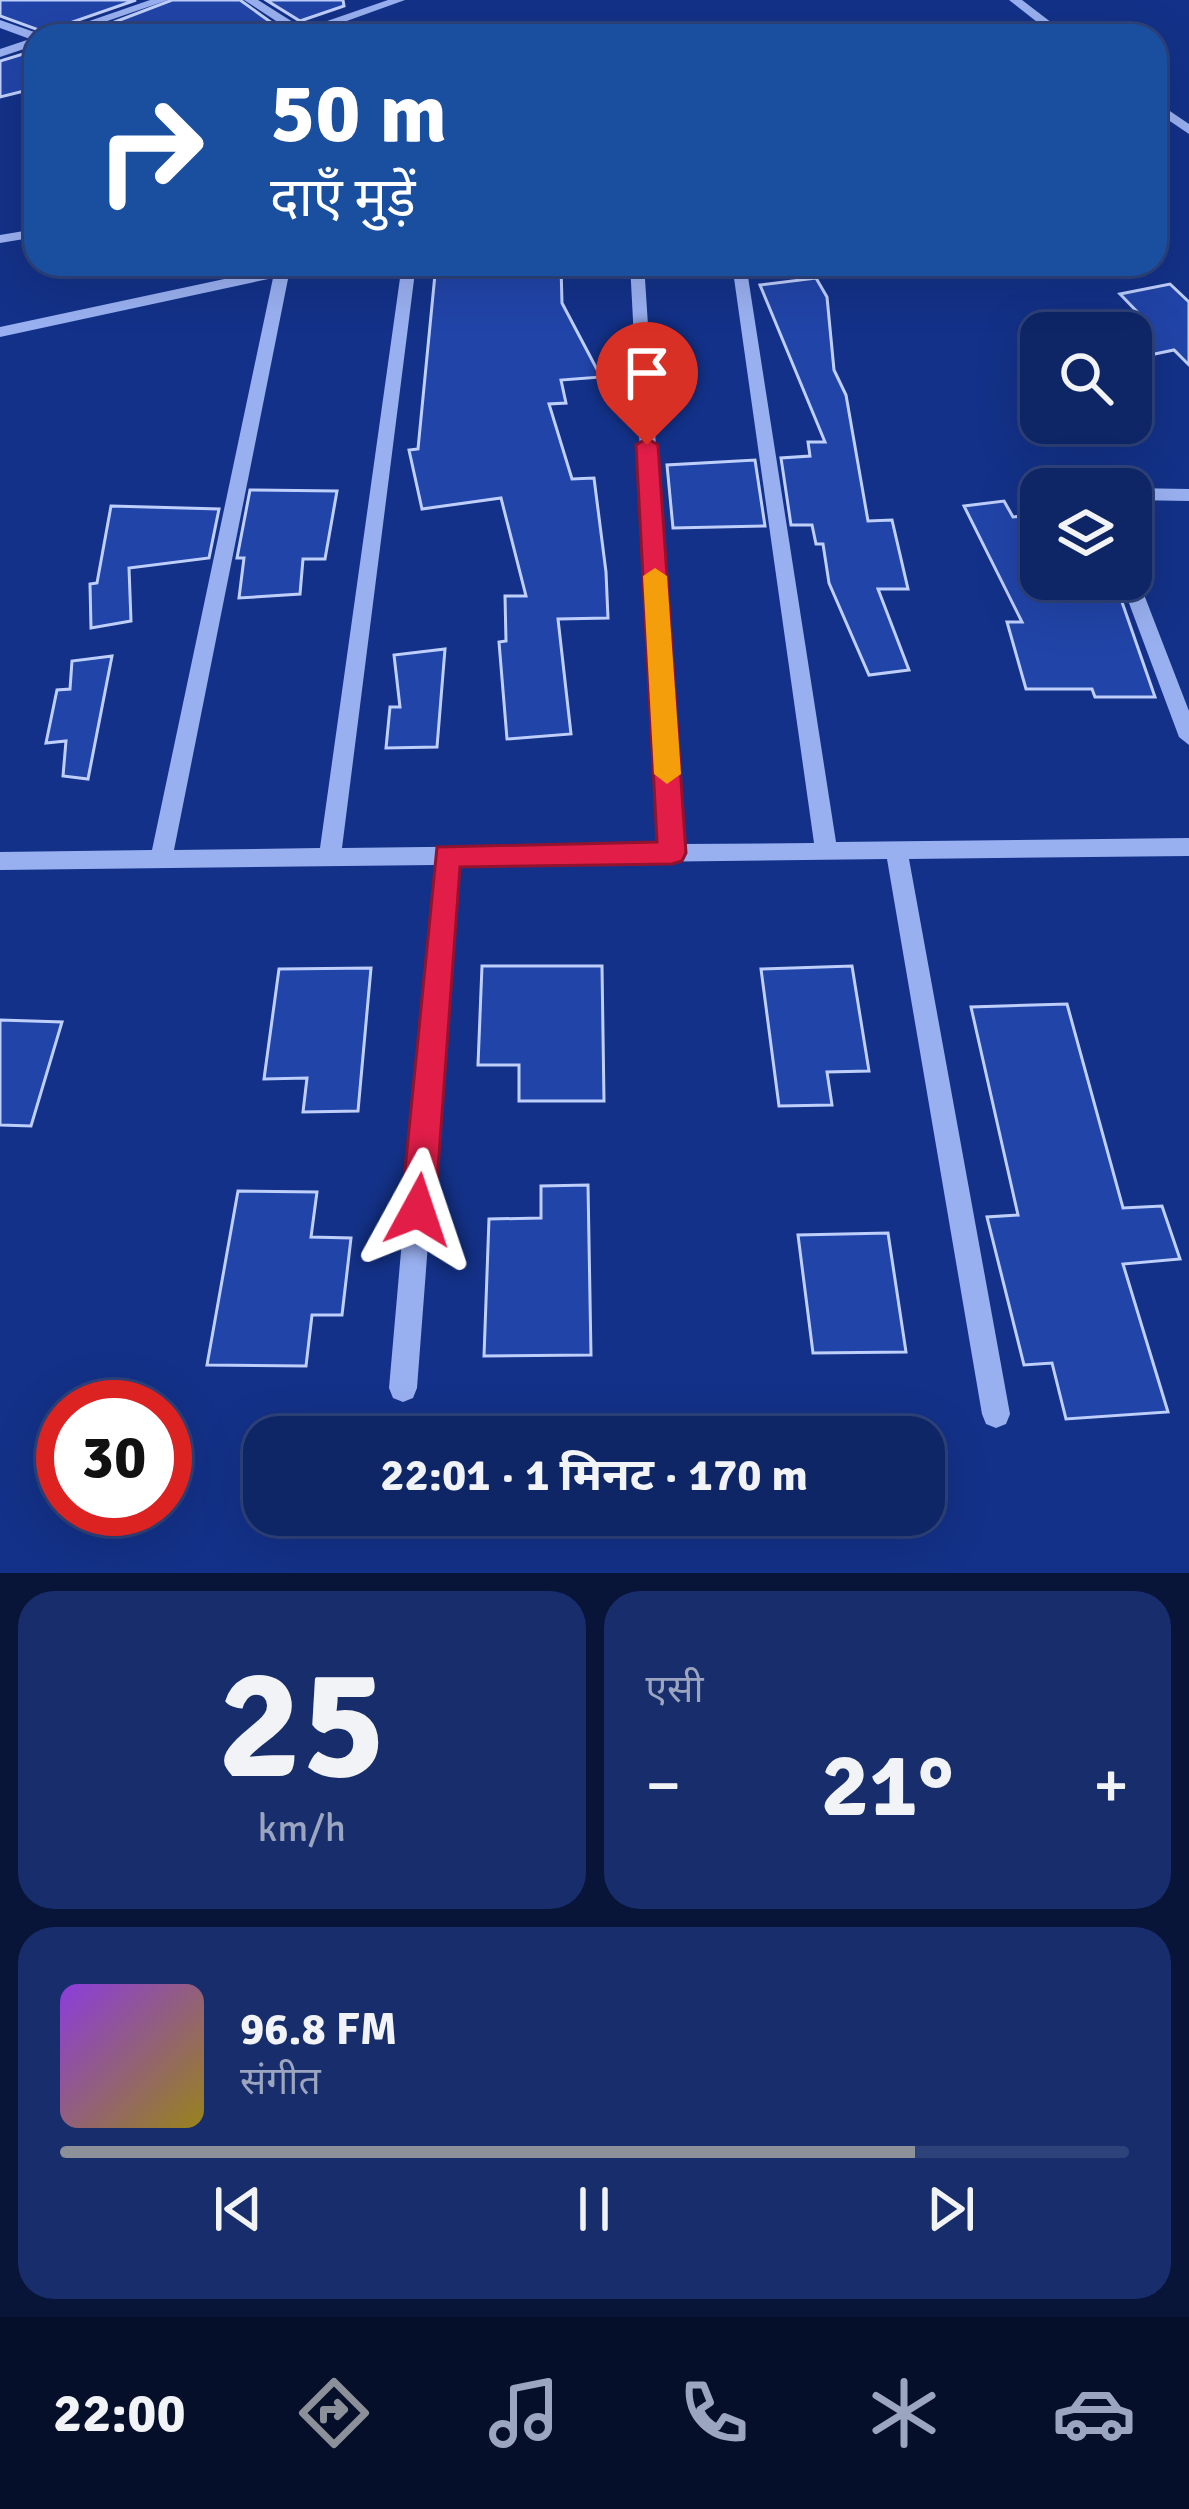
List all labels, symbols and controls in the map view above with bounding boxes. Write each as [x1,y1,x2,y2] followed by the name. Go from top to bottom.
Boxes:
[270,62,447,166] text: 50 m
[72,72,228,228] icon: right
[270,165,416,232] text: दाएँ मुड़ें
[1020,312,1152,600] map controls
[1020,312,1152,444] button: search
[596,322,698,445] pin
[614,340,680,406] icon: arrive
[1020,468,1152,600] button: layers
[355,1147,481,1273] position arrow
[36,1380,192,1536] speed limit sign: 30
[380,1448,808,1503] text: 22:01 · 1 मिनट · 170 m
[218,1629,386,1822] text: 25
[646,1665,704,1713] text: एसी
[821,1730,954,1841] text: 21°
[646,1745,681,1826] text: −
[1093,1745,1129,1826] text: +
[258,1804,346,1852] text: km/h
[240,2002,397,2057] text: 96.8 FM
[240,2057,321,2105] text: संगीत
[205,2176,271,2242] icon: previous
[561,2176,627,2242] icon: pause
[918,2176,984,2242] icon: next
[292,2371,376,2455] icon: directions
[482,2371,566,2455] icon: music
[672,2371,756,2455] icon: phone
[862,2371,946,2455] icon: climate
[1052,2371,1136,2455] icon: car
[53,2380,186,2447] text: 22:00

